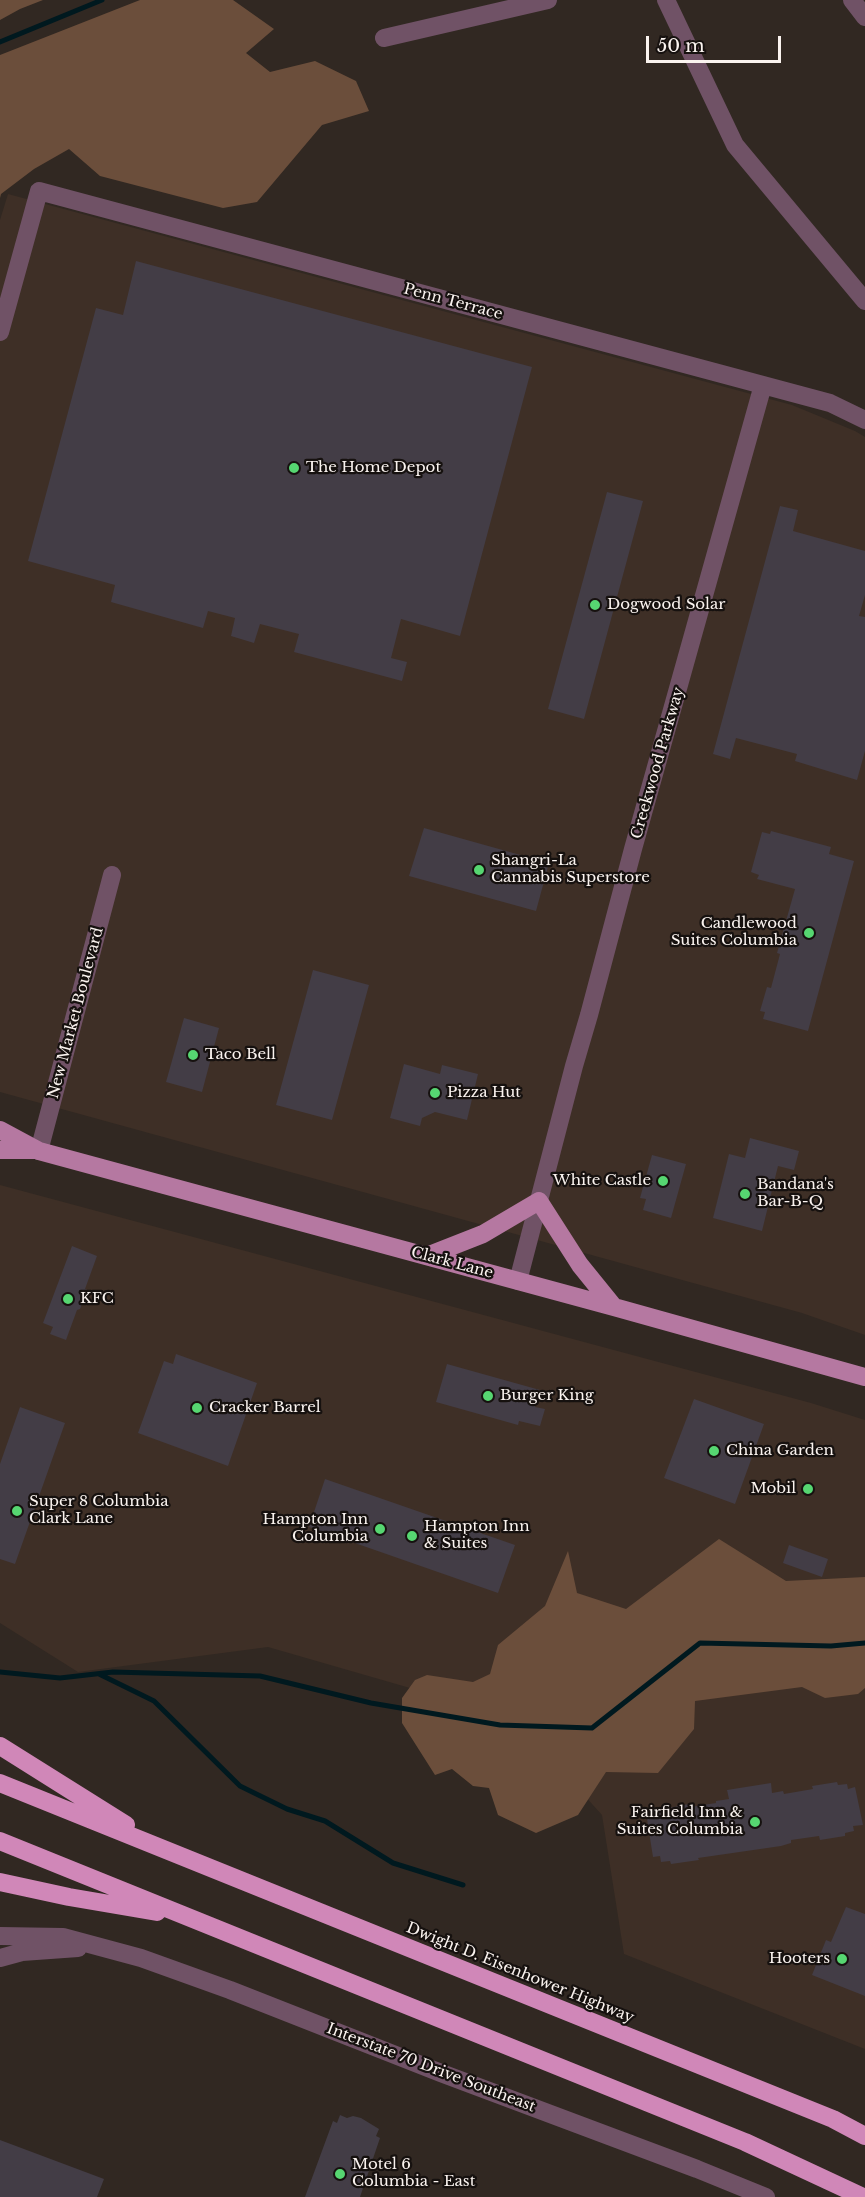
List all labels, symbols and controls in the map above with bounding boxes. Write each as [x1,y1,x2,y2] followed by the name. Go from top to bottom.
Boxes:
[649,24,784,62] scale bar
[657,35,705,57] text: 50 m
[402,280,504,324] street label: Penn Terrace
[306,459,441,477] place label: The Home Depot
[287,461,301,475] marker: The Home Depot
[607,596,725,614] place label: Dogwood Solar
[588,598,602,612] marker: Dogwood Solar
[628,685,688,841] street label: Creekwood Parkway
[491,852,650,887] place label: Shangri-La Cannabis Superstore
[472,863,486,877] marker: Shangri-La Cannabis Superstore
[671,915,797,950] place label: Candlewood Suites Columbia
[44,925,108,1101] street label: New Market Boulevard
[802,926,816,940] marker: Candlewood Suites Columbia
[205,1046,276,1064] place label: Taco Bell
[186,1048,200,1062] marker: Taco Bell
[447,1084,521,1102] place label: Pizza Hut
[428,1086,442,1100] marker: Pizza Hut
[553,1172,651,1190] place label: White Castle
[656,1174,670,1188] marker: White Castle
[757,1176,834,1211] place label: Bandana's Bar-B-Q
[738,1187,752,1201] marker: Bandana's Bar-B-Q
[409,1243,495,1283] street label: Clark Lane
[80,1290,114,1308] place label: KFC
[61,1292,75,1306] marker: KFC
[500,1387,594,1405] place label: Burger King
[481,1389,495,1403] marker: Burger King
[209,1399,321,1417] place label: Cracker Barrel
[190,1401,204,1415] marker: Cracker Barrel
[726,1442,834,1460] place label: China Garden
[707,1444,721,1458] marker: China Garden
[750,1480,796,1498] place label: Mobil
[801,1482,815,1496] marker: Mobil
[29,1493,168,1528] place label: Super 8 Columbia Clark Lane
[10,1504,24,1518] marker: Super 8 Columbia Clark Lane
[263,1511,368,1546] place label: Hampton Inn Columbia
[424,1518,529,1553] place label: Hampton Inn & Suites
[373,1522,387,1536] marker: Hampton Inn Columbia
[405,1529,419,1543] marker: Hampton Inn & Suites
[617,1804,743,1839] place label: Fairfield Inn & Suites Columbia
[748,1815,762,1829] marker: Fairfield Inn & Suites Columbia
[404,1919,636,2027] street label: Dwight D. Eisenhower Highway
[769,1950,830,1968] place label: Hooters
[835,1952,849,1966] marker: Hooters
[324,2020,538,2116] street label: Interstate 70 Drive Southeast
[352,2156,475,2191] place label: Motel 6 Columbia - East
[333,2167,347,2181] marker: Motel 6 Columbia - East

